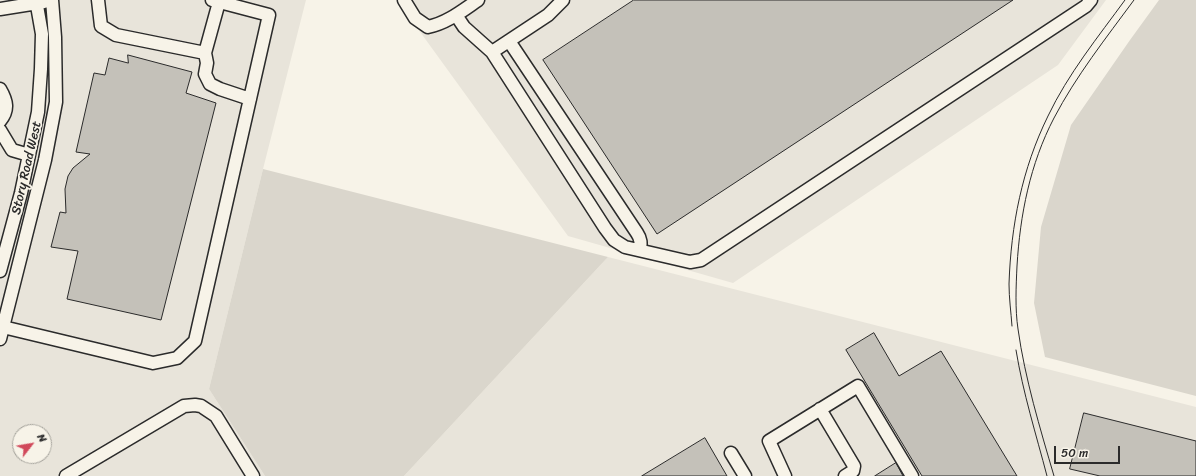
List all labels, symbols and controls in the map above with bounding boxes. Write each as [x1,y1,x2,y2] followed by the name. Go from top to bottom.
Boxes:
[9,120,45,216] street label: Story Road West
[12,424,52,464] north arrow
[32,430,52,446] text: N
[1056,438,1122,464] scale bar
[1061,442,1088,464] text: 50 m

